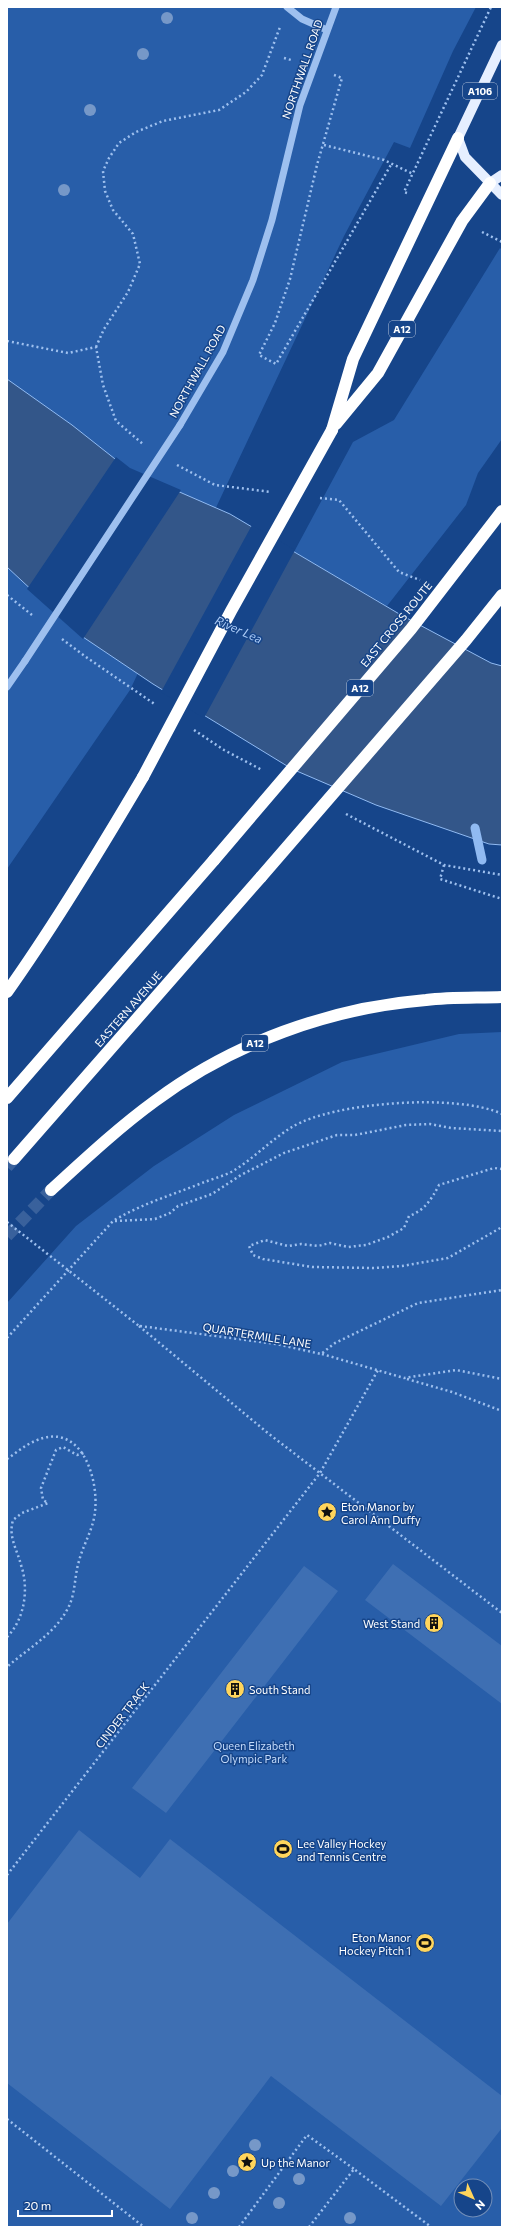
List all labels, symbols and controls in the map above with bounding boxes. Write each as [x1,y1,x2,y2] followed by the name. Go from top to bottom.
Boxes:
[279,18,325,120] street label: NORTHWALL ROAD
[463,83,497,99] road number: A106
[389,321,415,337] road number: A12
[166,322,228,420] street label: NORTHWALL ROAD
[358,579,434,669] street label: EAST CROSS ROUTE
[213,612,265,646] water label: River Lea
[347,680,373,696] road number: A12
[92,969,164,1049] street label: EASTERN AVENUE
[242,1035,268,1051] road number: A12
[202,1320,312,1350] street label: QUARTERMILE LANE
[341,1500,421,1526] place label: Eton Manor by Carol Ann Duffy
[316,1501,338,1523] place icon: Eton Manor by Carol Ann Duffy
[423,1612,445,1634] building icon: West Stand
[363,1617,420,1630] place label: West Stand
[224,1678,246,1700] building icon: South Stand
[92,1679,152,1750] street label: CINDER TRACK
[249,1683,310,1696] place label: South Stand
[213,1739,295,1765] park label: Queen Elizabeth Olympic Park
[297,1837,386,1863] place label: Lee Valley Hockey and Tennis Centre
[272,1838,294,1860] sports icon: Lee Valley Hockey and Tennis Centre
[339,1931,412,1957] place label: Eton Manor Hockey Pitch 1
[414,1932,436,1954] sports icon: Eton Manor Hockey Pitch 1
[236,2151,258,2173] place icon: Up the Manor
[261,2156,330,2169] place label: Up the Manor
[453,2178,493,2218] north arrow
[18,2192,112,2218] scale bar
[24,2198,51,2212] text: 20 m
[473,2198,488,2213] text: N

